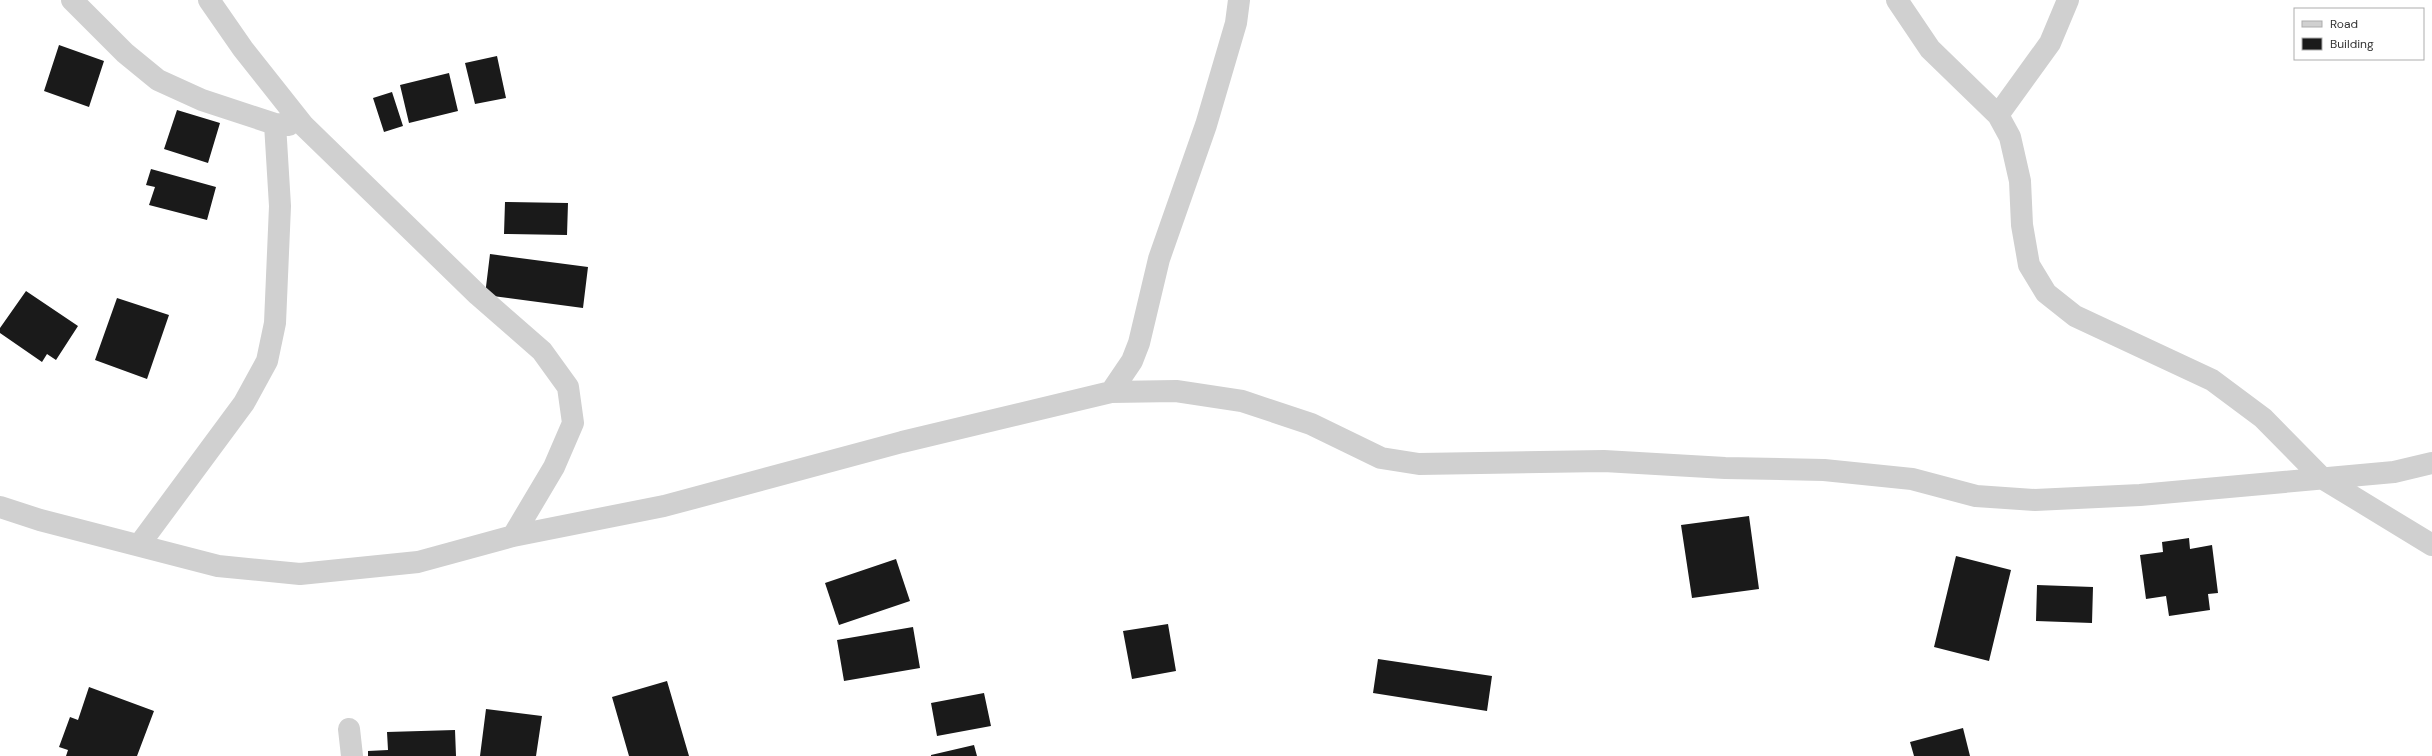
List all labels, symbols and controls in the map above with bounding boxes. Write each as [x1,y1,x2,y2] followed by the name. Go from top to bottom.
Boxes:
[2294,8,2424,60] legend
[2330,16,2358,32] text: Road
[2330,36,2374,52] text: Building

